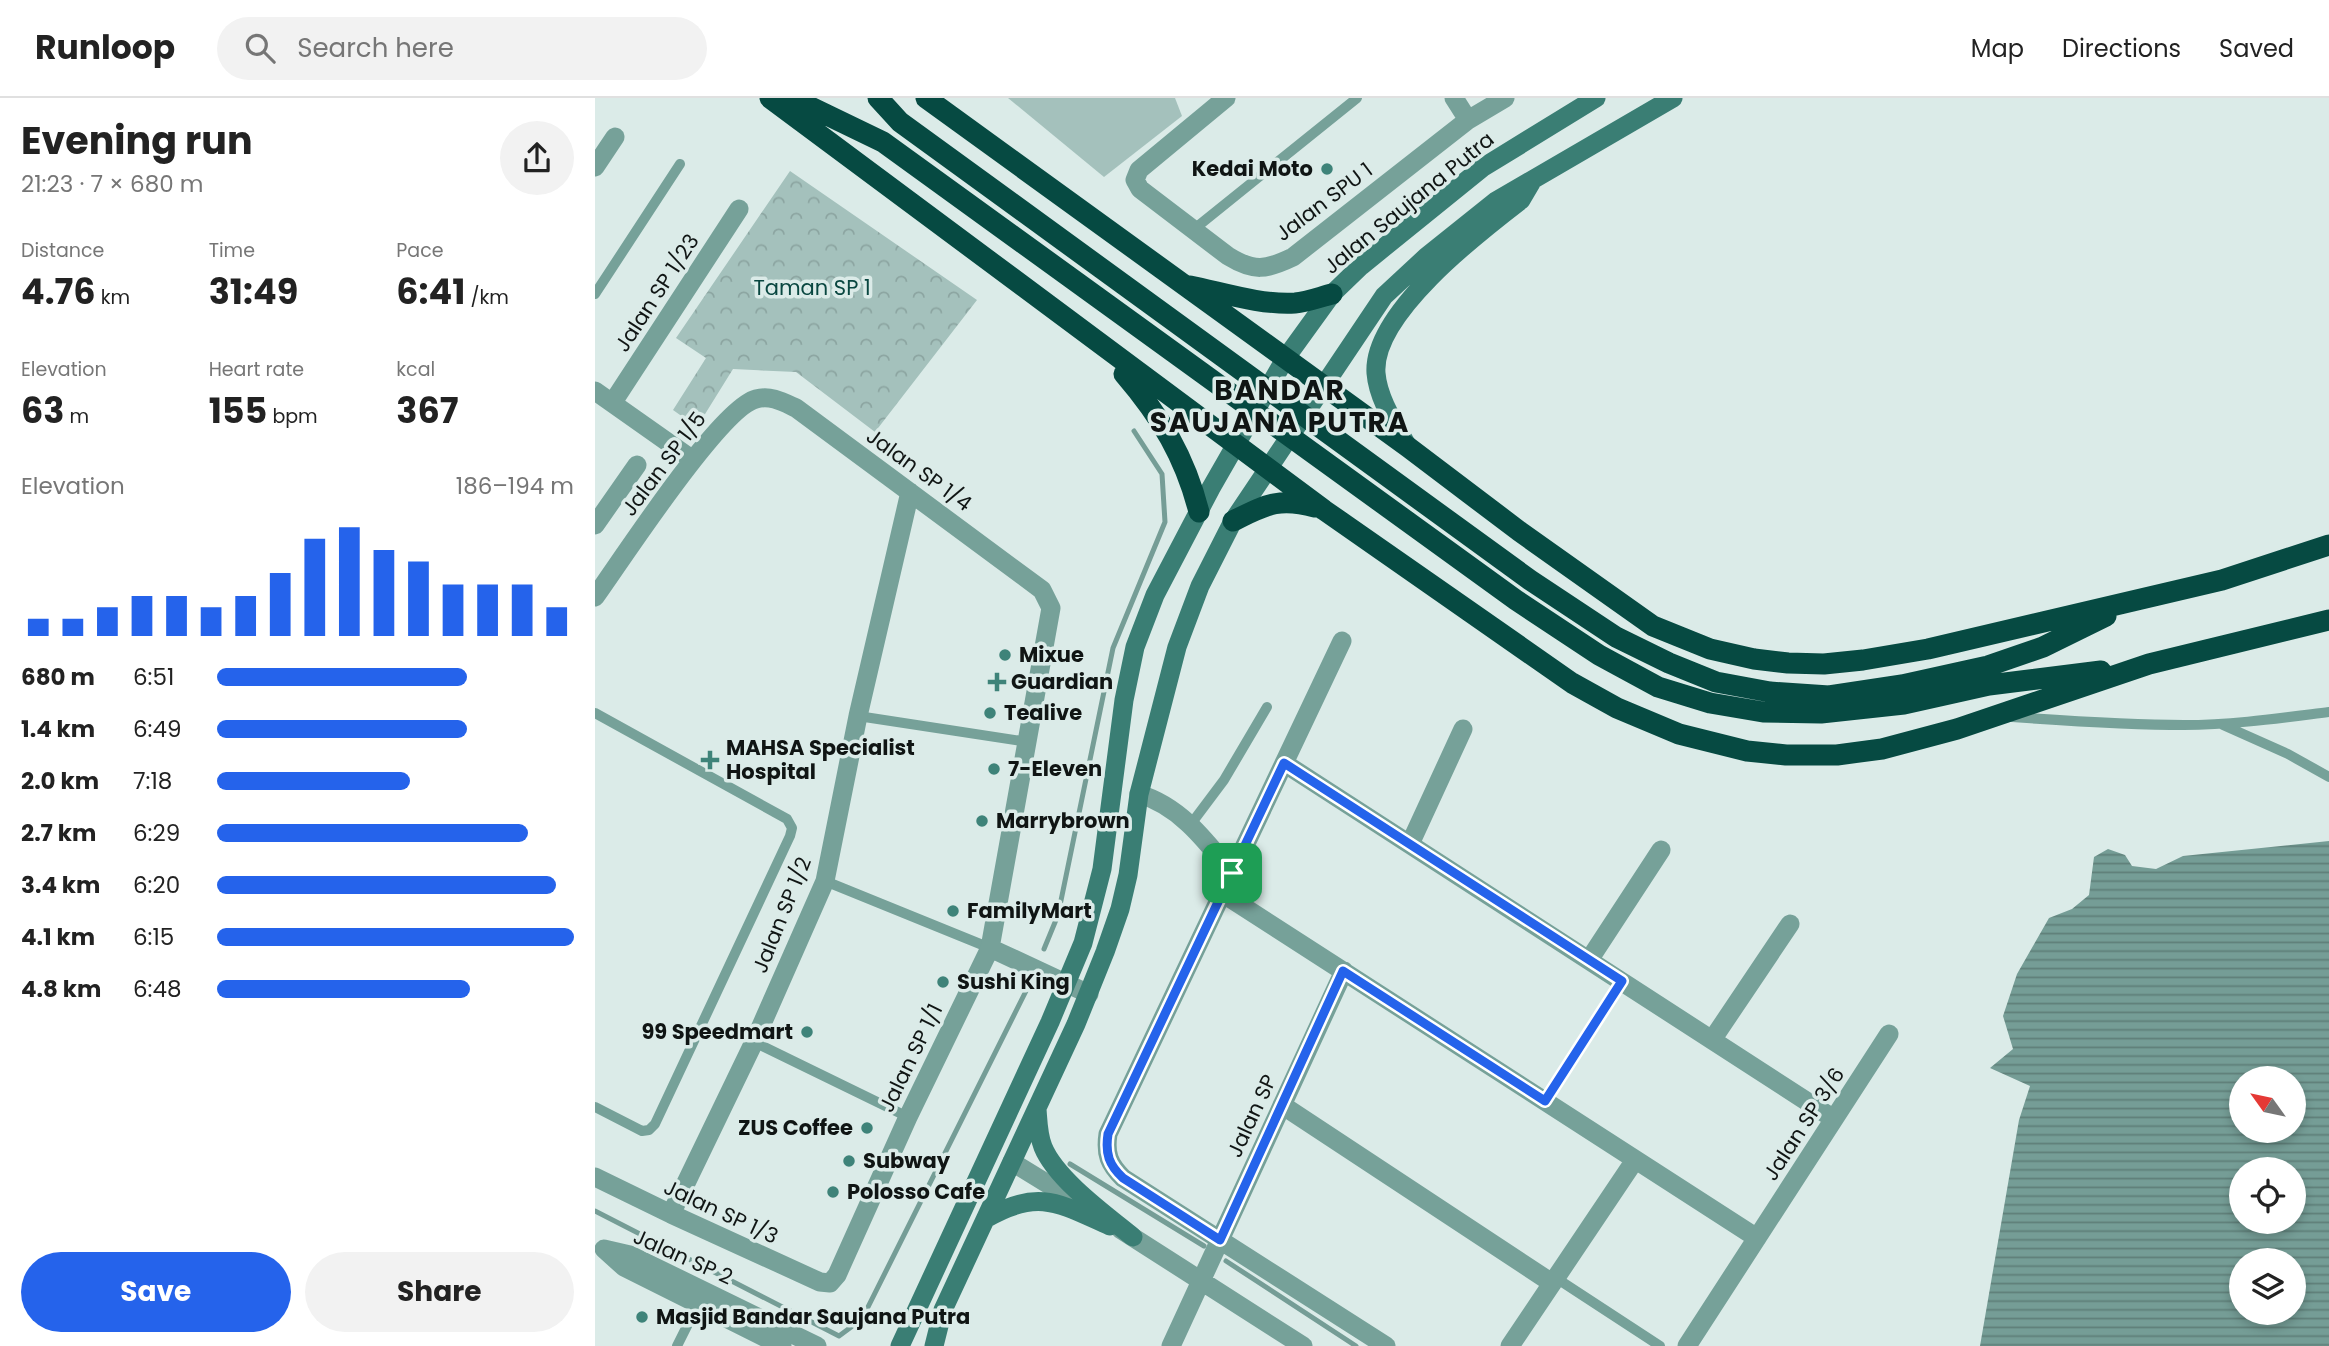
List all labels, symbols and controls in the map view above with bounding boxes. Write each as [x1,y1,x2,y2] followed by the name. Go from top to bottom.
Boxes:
[217,17,707,80] search box
[35,24,175,71] text: Runloop
[241,29,279,67] icon: search
[297,30,454,66] text: Search here
[1971,32,2024,65] text: Map
[2062,32,2181,65] text: Directions
[2219,32,2294,65] text: Saved
[21,114,253,167] text: Evening run
[500,121,574,195] button: share
[1317,125,1500,280] street label: Jalan Saujana Putra
[1192,154,1313,183] place label: Kedai Moto
[1269,155,1378,248] street label: Jalan SPU 1
[1319,161,1335,177] marker: Kedai Moto
[21,168,203,200] text: 21:23 · 7 × 680 m
[608,228,706,357] street label: Jalan SP 1/23
[21,237,104,264] text: Distance
[209,237,255,264] text: Time
[396,237,444,264] text: Pace
[21,267,96,316] text: 4.76
[209,267,298,316] text: 31:49
[396,267,465,316] text: 6:41
[753,273,871,302] park label: Taman SP 1
[96,284,130,311] text: km
[465,284,509,311] text: /km
[21,356,107,383] text: Elevation
[209,356,304,383] text: Heart rate
[396,356,435,383] text: kcal
[1150,371,1410,442] district label: BANDAR SAUJANA PUTRA
[21,386,64,435] text: 63
[209,386,267,435] text: 155
[396,386,459,435] text: 367
[64,403,89,430] text: m
[267,403,318,430] text: bpm
[615,406,712,522] street label: Jalan SP 1/5
[861,421,978,518] street label: Jalan SP 1/4
[21,470,125,502] text: Elevation
[456,470,574,502] text: 186–194 m
[1019,640,1084,669] place label: Mixue
[997,647,1013,663] marker: Mixue
[21,661,95,693] text: 680 m
[133,661,174,693] text: 6:51
[1011,667,1113,696] place label: Guardian
[989,674,1005,690] marker: Guardian
[1004,698,1082,727] place label: Tealive
[982,705,998,721] marker: Tealive
[21,713,95,745] text: 1.4 km
[133,713,181,745] text: 6:49
[726,733,915,786] place label: MAHSA Specialist Hospital
[700,750,720,770] marker: MAHSA Specialist Hospital
[1008,754,1102,783] place label: 7-Eleven
[986,761,1002,777] marker: 7-Eleven
[21,765,99,797] text: 2.0 km
[133,765,172,797] text: 7:18
[996,806,1130,835] place label: Marrybrown
[974,813,990,829] marker: Marrybrown
[21,817,96,849] text: 2.7 km
[133,817,180,849] text: 6:29
[1202,843,1262,903] pin
[745,853,818,977] street label: Jalan SP 1/2
[1213,854,1251,892] icon: arrive
[21,869,100,901] text: 3.4 km
[133,869,180,901] text: 6:20
[967,896,1092,925] place label: FamilyMart
[945,903,961,919] marker: FamilyMart
[21,921,95,953] text: 4.1 km
[133,921,174,953] text: 6:15
[957,967,1070,996] place label: Sushi King
[21,973,101,1005] text: 4.8 km
[133,973,181,1005] text: 6:48
[935,974,951,990] marker: Sushi King
[872,999,949,1117] street label: Jalan SP 1/1
[641,1017,793,1046] place label: 99 Speedmart
[799,1024,815,1040] marker: 99 Speedmart
[1756,1062,1851,1186] street label: Jalan SP 3/6
[2229,1066,2307,1143] north arrow
[2229,1066,2306,1325] map controls
[1220,1070,1283,1162] street label: Jalan SP
[738,1113,853,1142] place label: ZUS Coffee
[859,1120,875,1136] marker: ZUS Coffee
[863,1146,951,1175] place label: Subway
[841,1153,857,1169] marker: Subway
[2229,1157,2306,1234] button: locate
[659,1172,783,1251] street label: Jalan SP 1/3
[847,1177,985,1206] place label: Polosso Cafe
[825,1184,841,1200] marker: Polosso Cafe
[629,1222,737,1291] street label: Jalan SP 2
[2229,1248,2306,1325] button: layers
[21,1252,291,1332] button: Save
[305,1252,574,1332] button: Share
[656,1302,970,1331] place label: Masjid Bandar Saujana Putra
[634,1309,650,1325] marker: Masjid Bandar Saujana Putra

